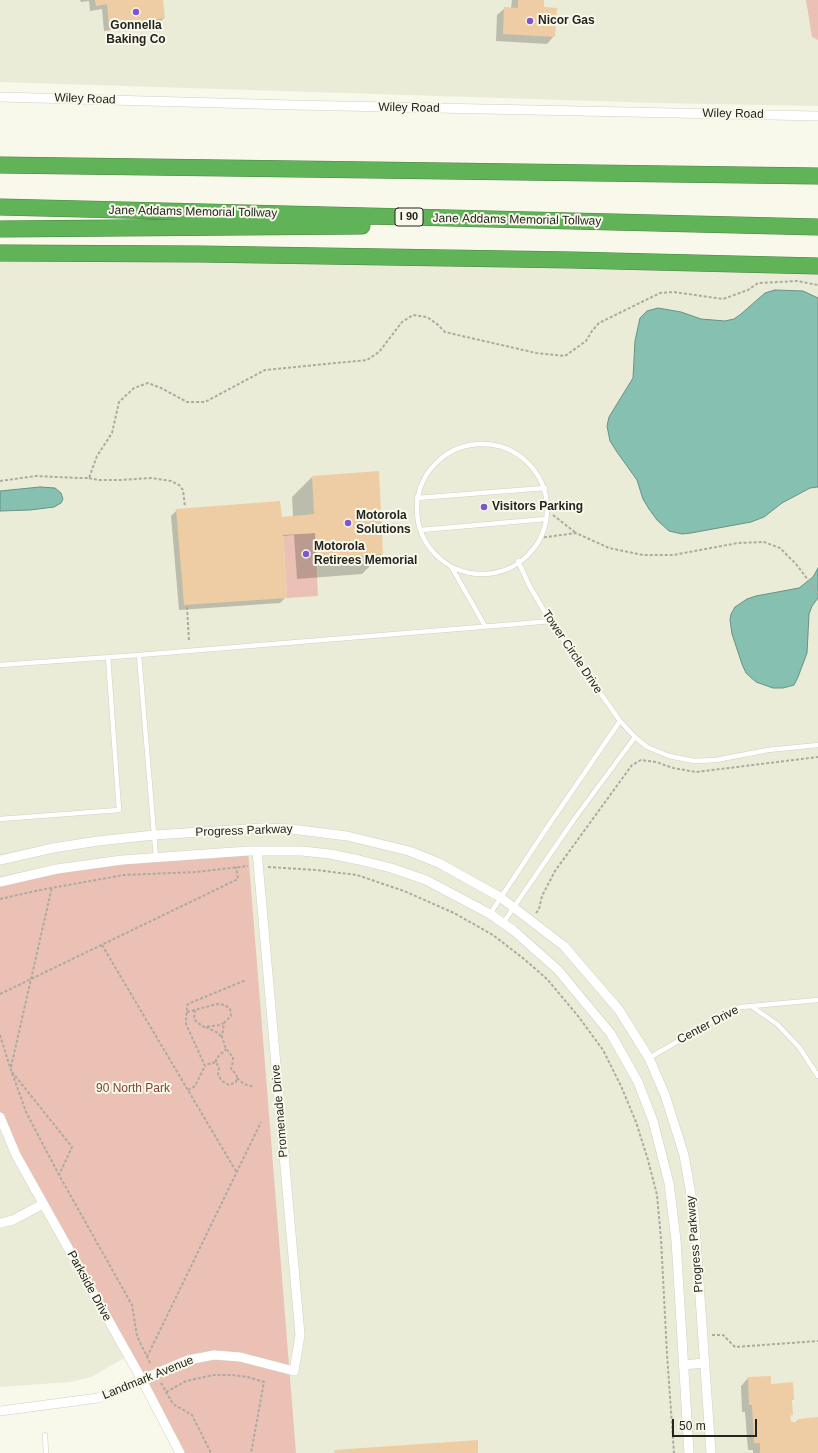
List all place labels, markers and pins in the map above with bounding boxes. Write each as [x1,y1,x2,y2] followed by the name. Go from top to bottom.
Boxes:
[131,7,141,17] marker: Gonnella Baking Co
[538,14,595,28] place label: Nicor Gas
[525,16,535,26] marker: Nicor Gas
[106,19,166,47] place label: Gonnella Baking Co
[492,500,583,514] place label: Visitors Parking
[479,502,489,512] marker: Visitors Parking
[356,509,411,537] place label: Motorola Solutions
[343,518,353,528] marker: Motorola Solutions
[314,540,417,568] place label: Motorola Retirees Memorial
[301,549,311,559] marker: Motorola Retirees Memorial

